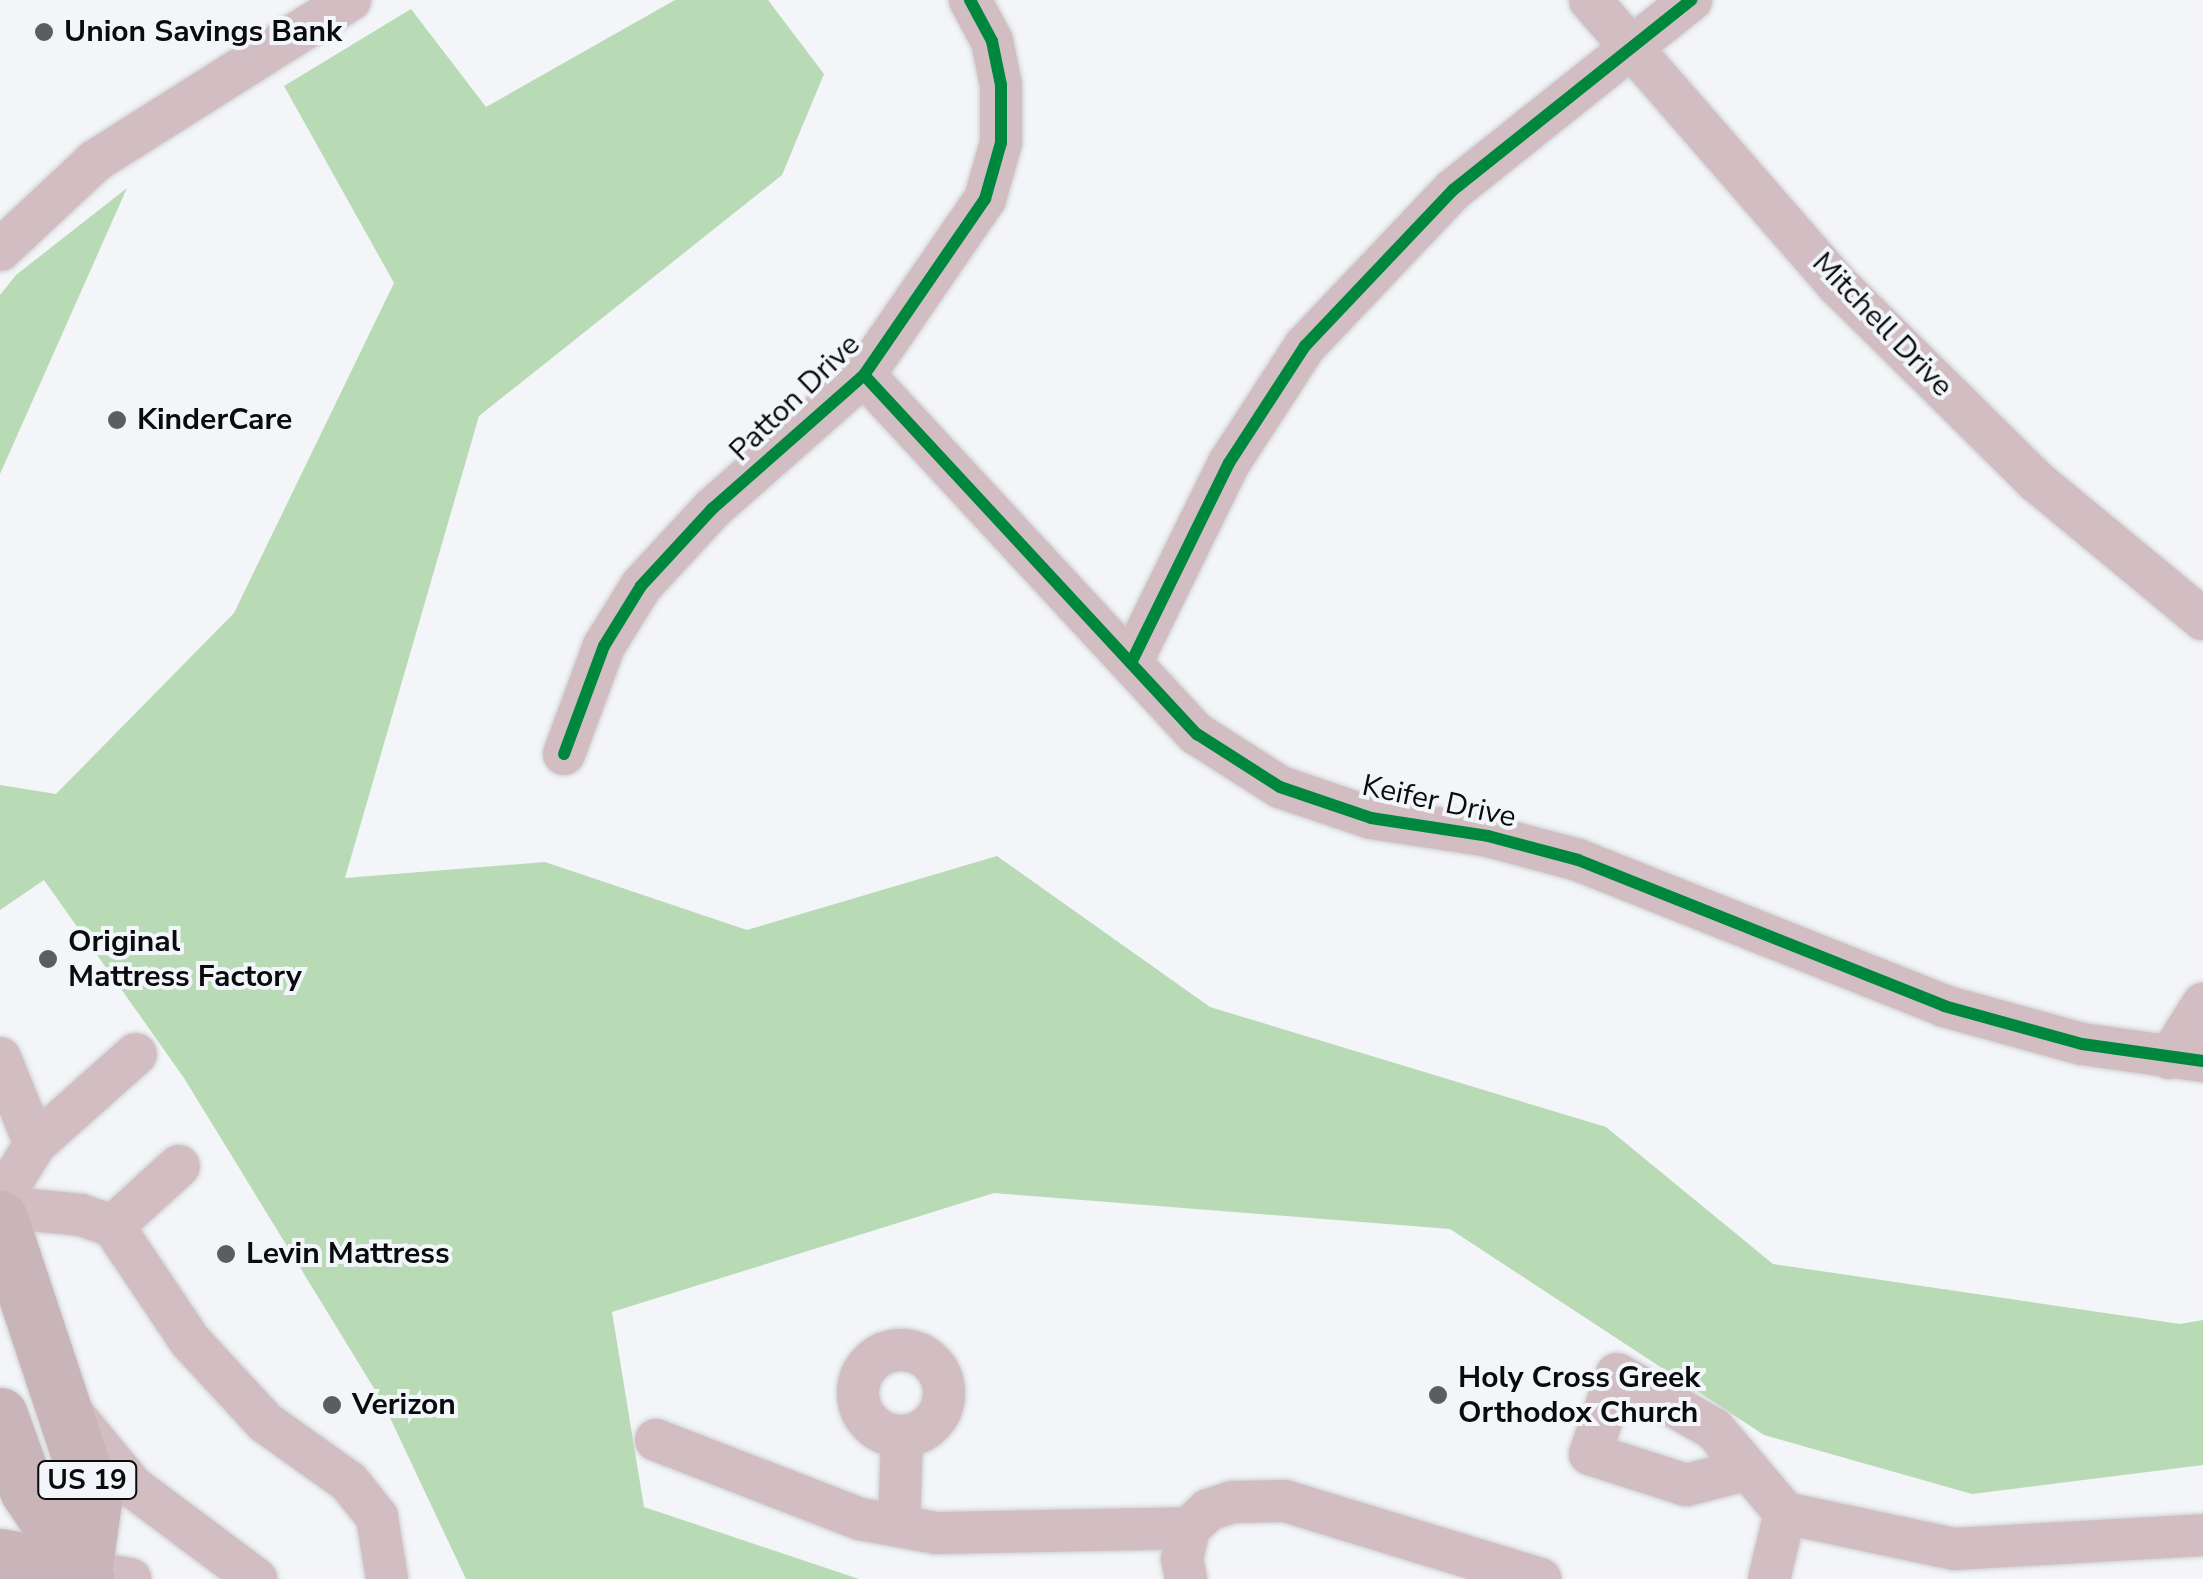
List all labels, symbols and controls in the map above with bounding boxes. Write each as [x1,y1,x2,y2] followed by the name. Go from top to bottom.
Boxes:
[64,14,342,50] place label: Union Savings Bank
[33,21,55,43] marker: Union Savings Bank
[1804,245,1960,405] street label: Mitchell Drive
[722,327,868,469] street label: Patton Drive
[137,402,292,438] place label: KinderCare
[106,409,128,431] marker: KinderCare
[1359,768,1519,836] street label: Keifer Drive
[68,924,302,994] place label: Original Mattress Factory
[37,948,59,970] marker: Original Mattress Factory
[246,1236,450,1272] place label: Levin Mattress
[215,1243,237,1265] marker: Levin Mattress
[1458,1360,1700,1430] place label: Holy Cross Greek Orthodox Church
[1427,1384,1449,1406] marker: Holy Cross Greek Orthodox Church
[352,1387,456,1423] place label: Verizon
[321,1394,343,1416] marker: Verizon
[37,1457,137,1503] road number: US 19

